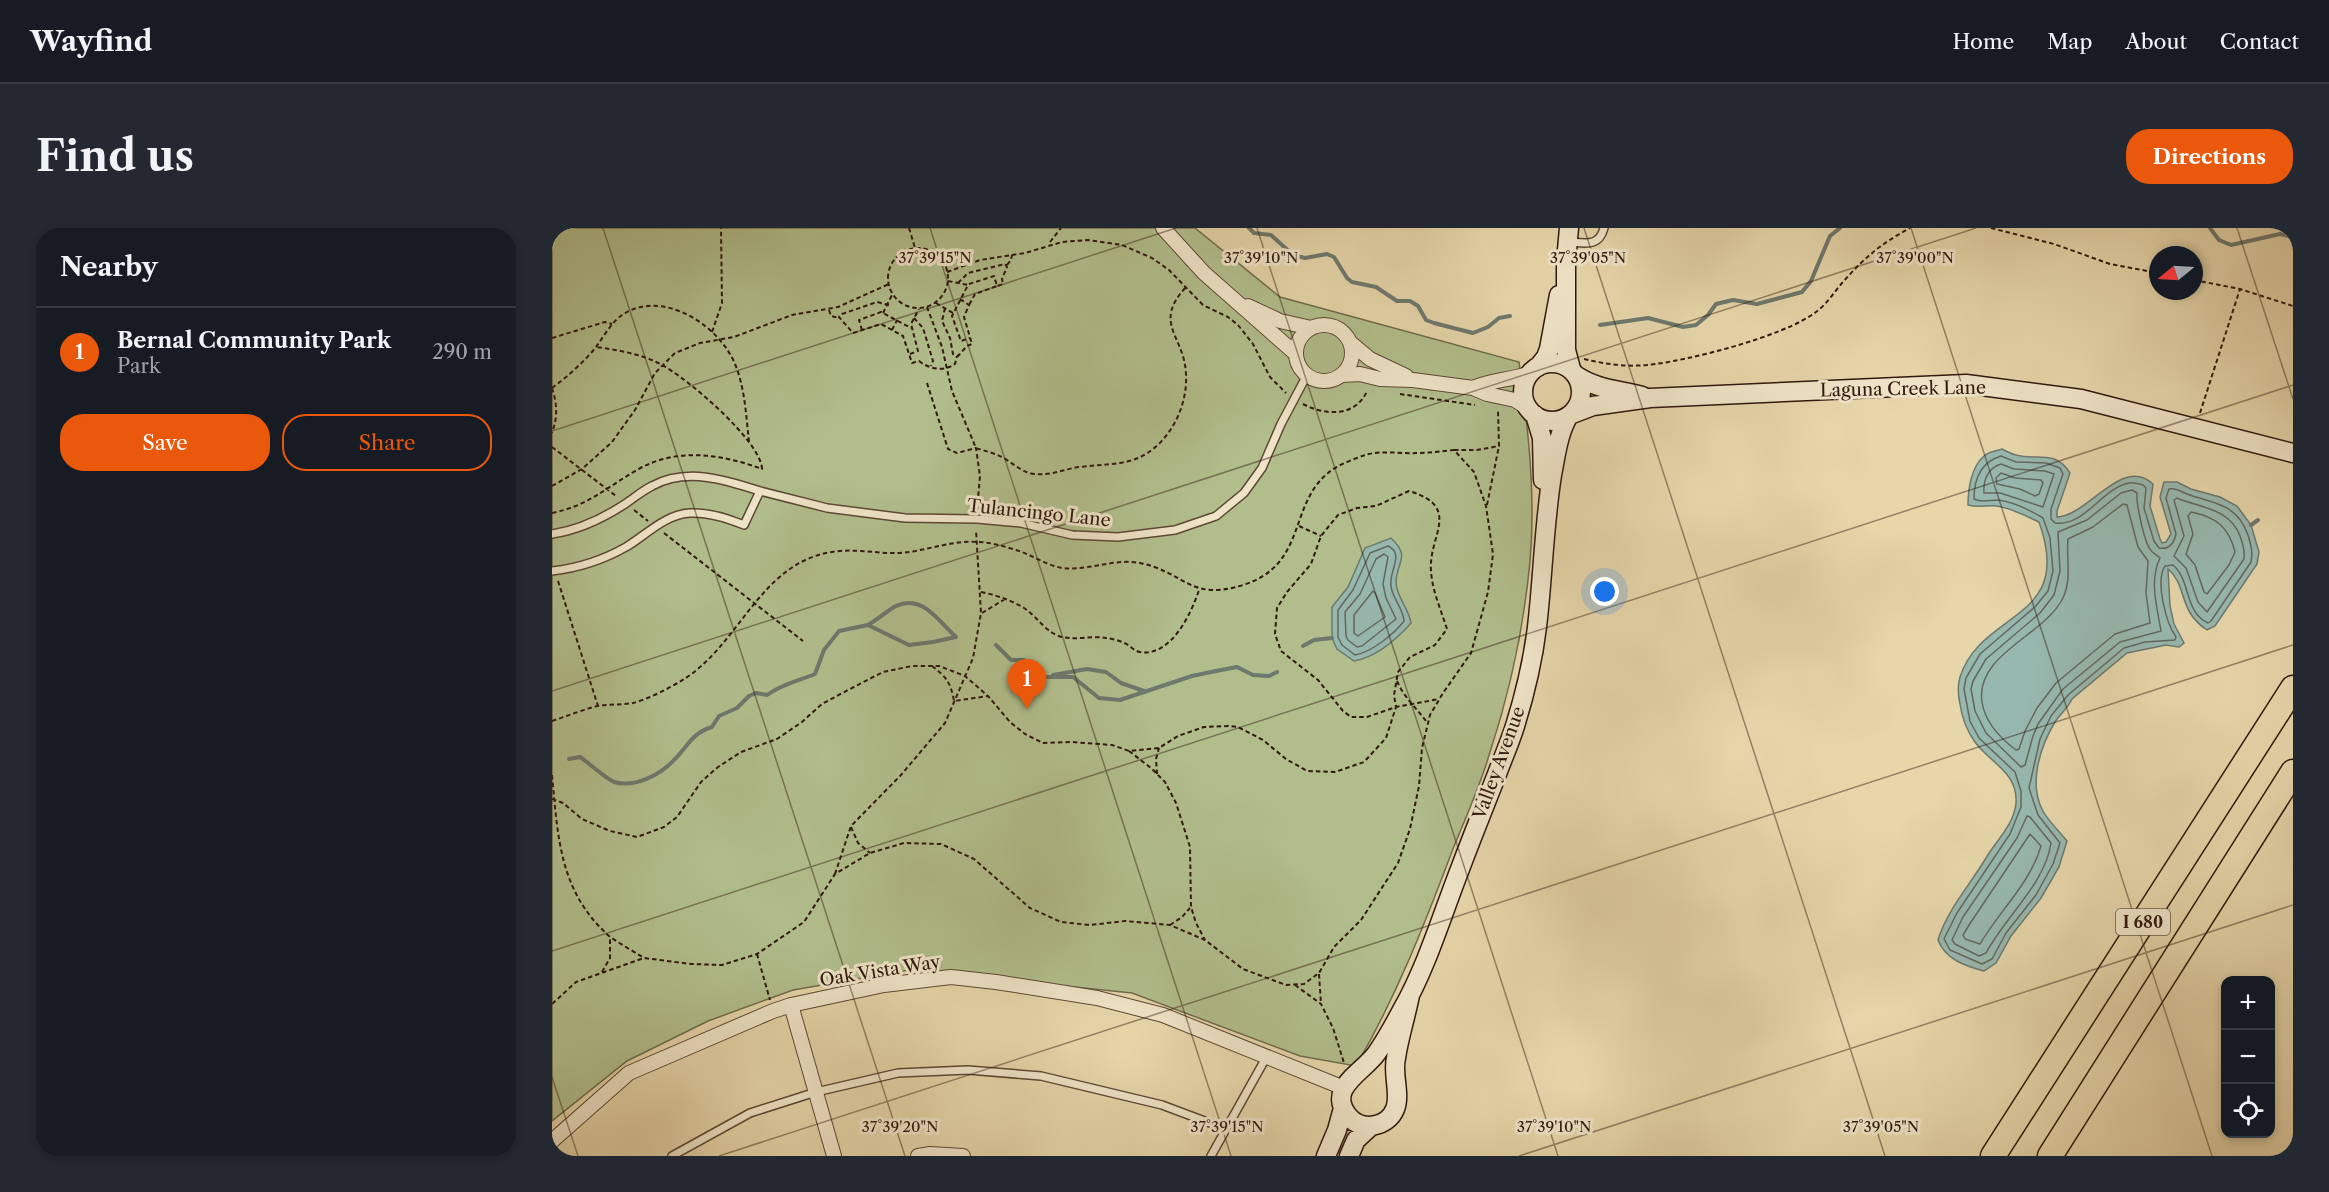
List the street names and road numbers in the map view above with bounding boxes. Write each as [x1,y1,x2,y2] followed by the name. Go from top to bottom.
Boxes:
[1820,377,1986,401] street label: Laguna Creek Lane
[966,495,1112,531] street label: Tulancingo Lane
[1468,703,1530,823] street label: Valley Avenue
[2116,909,2170,935] road number: I 680
[818,950,943,991] street label: Oak Vista Way

